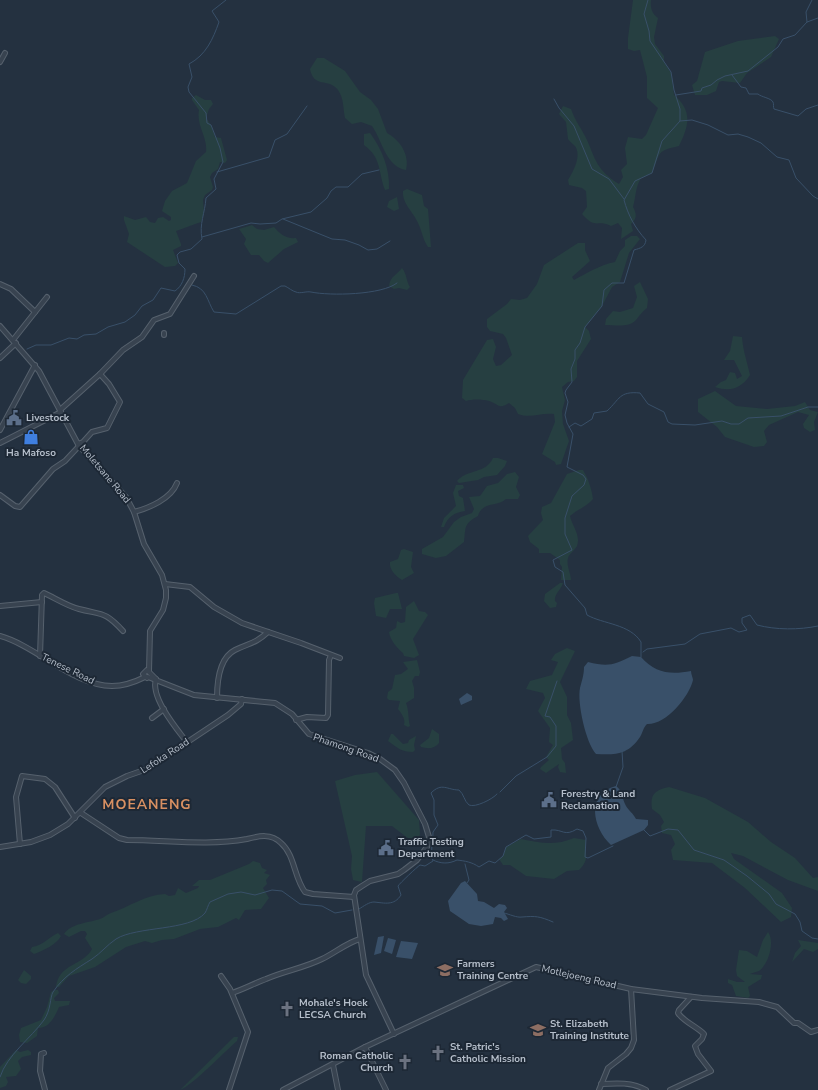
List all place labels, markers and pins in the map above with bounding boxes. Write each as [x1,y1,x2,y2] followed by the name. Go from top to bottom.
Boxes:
[5,409,23,427] public building icon: Livestock
[26,411,70,425] place label: Livestock
[22,428,40,446] shop icon: Ha Mafoso
[6,446,56,460] place label: Ha Mafoso
[561,787,635,813] place label: Forestry & Land Reclamation
[540,791,558,809] public building icon: Forestry & Land Reclamation
[398,835,464,861] place label: Traffic Testing Department
[377,839,395,857] public building icon: Traffic Testing Department
[457,957,529,983] place label: Farmers Training Centre
[436,961,454,979] school or university icon: Farmers Training Centre
[299,996,368,1022] place label: Mohale's Hoek LECSA Church
[278,1000,296,1018] church icon: Mohale's Hoek LECSA Church
[550,1017,630,1043] place label: St. Elizabeth Training Institute
[529,1021,547,1039] school or university icon: St. Elizabeth Training Institute
[450,1040,526,1066] place label: St. Patric's Catholic Mission
[429,1044,447,1062] church icon: St. Patric's Catholic Mission
[320,1049,393,1075] place label: Roman Catholic Church
[396,1053,414,1071] church icon: Roman Catholic Church

